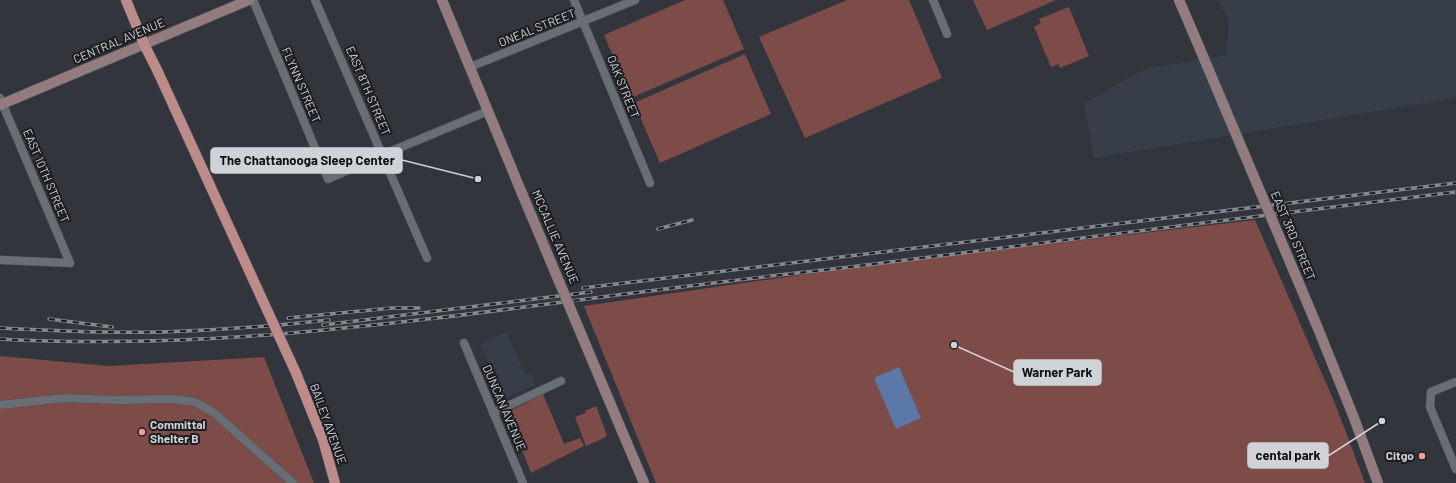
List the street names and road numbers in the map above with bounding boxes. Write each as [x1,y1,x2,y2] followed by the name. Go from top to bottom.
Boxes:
[496,5,577,49] street label: ONEAL STREET
[71,15,166,66] street label: CENTRAL AVENUE
[344,44,394,138] street label: EAST 8TH STREET
[280,45,324,125] street label: FLYNN STREET
[605,53,643,120] street label: OAK STREET
[21,127,73,225] street label: EAST 10TH STREET
[530,187,582,286] street label: MCCALLIE AVENUE
[1269,189,1319,283] street label: EAST 3RD STREET
[480,362,529,453] street label: DUNCAN AVENUE
[308,381,350,466] street label: BAILEY AVENUE

